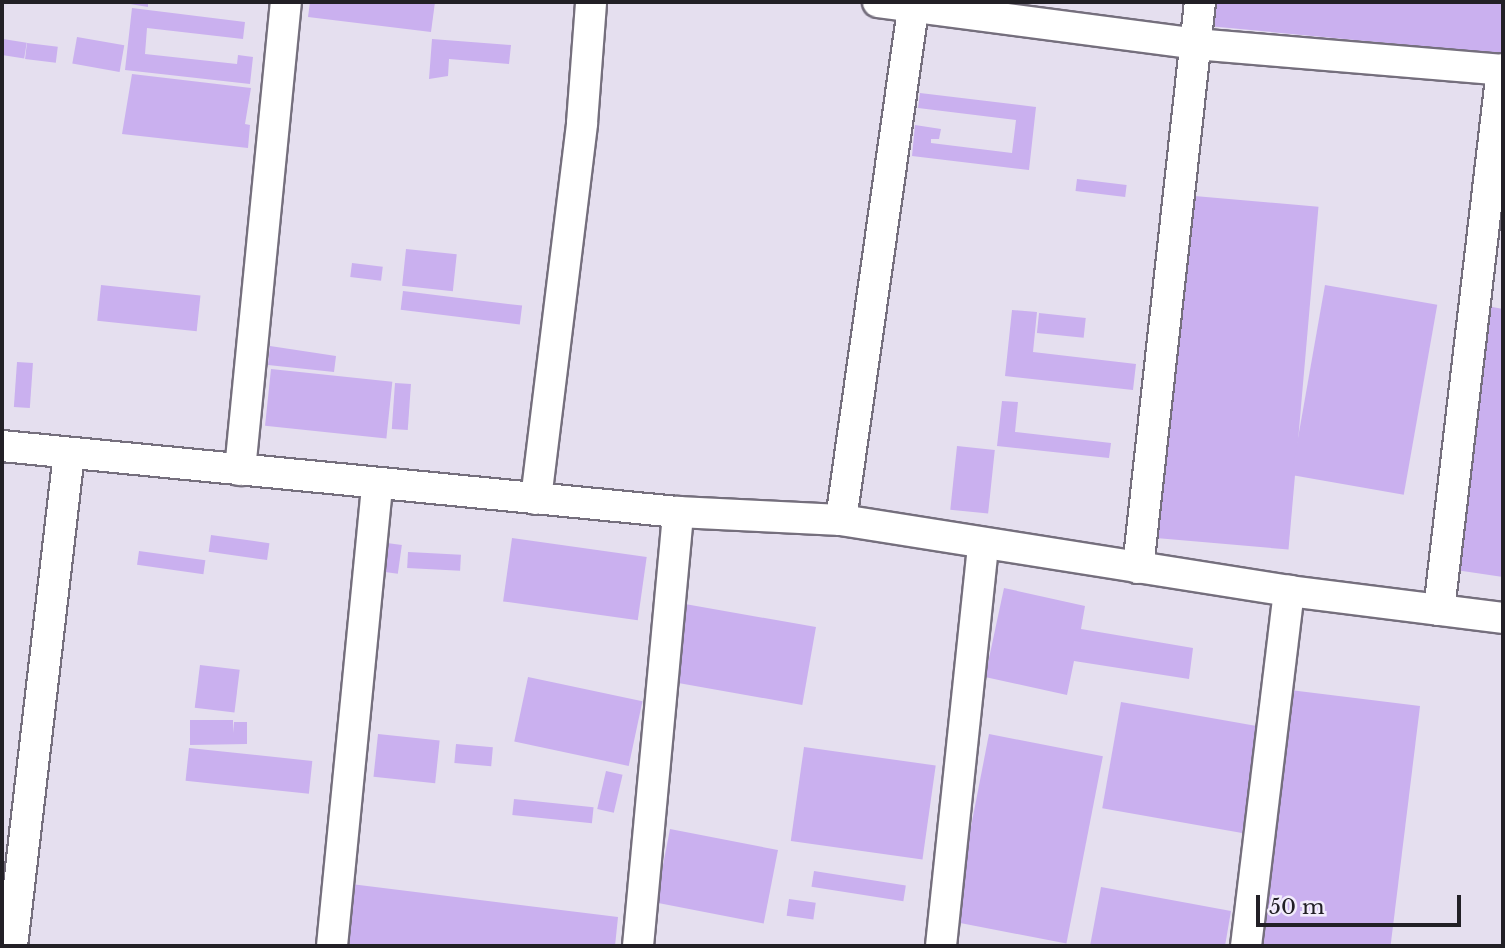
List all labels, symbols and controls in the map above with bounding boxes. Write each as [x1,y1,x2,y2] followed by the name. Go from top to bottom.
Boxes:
[1260,881,1465,925] scale bar
[1269,894,1324,920] text: 50 m

